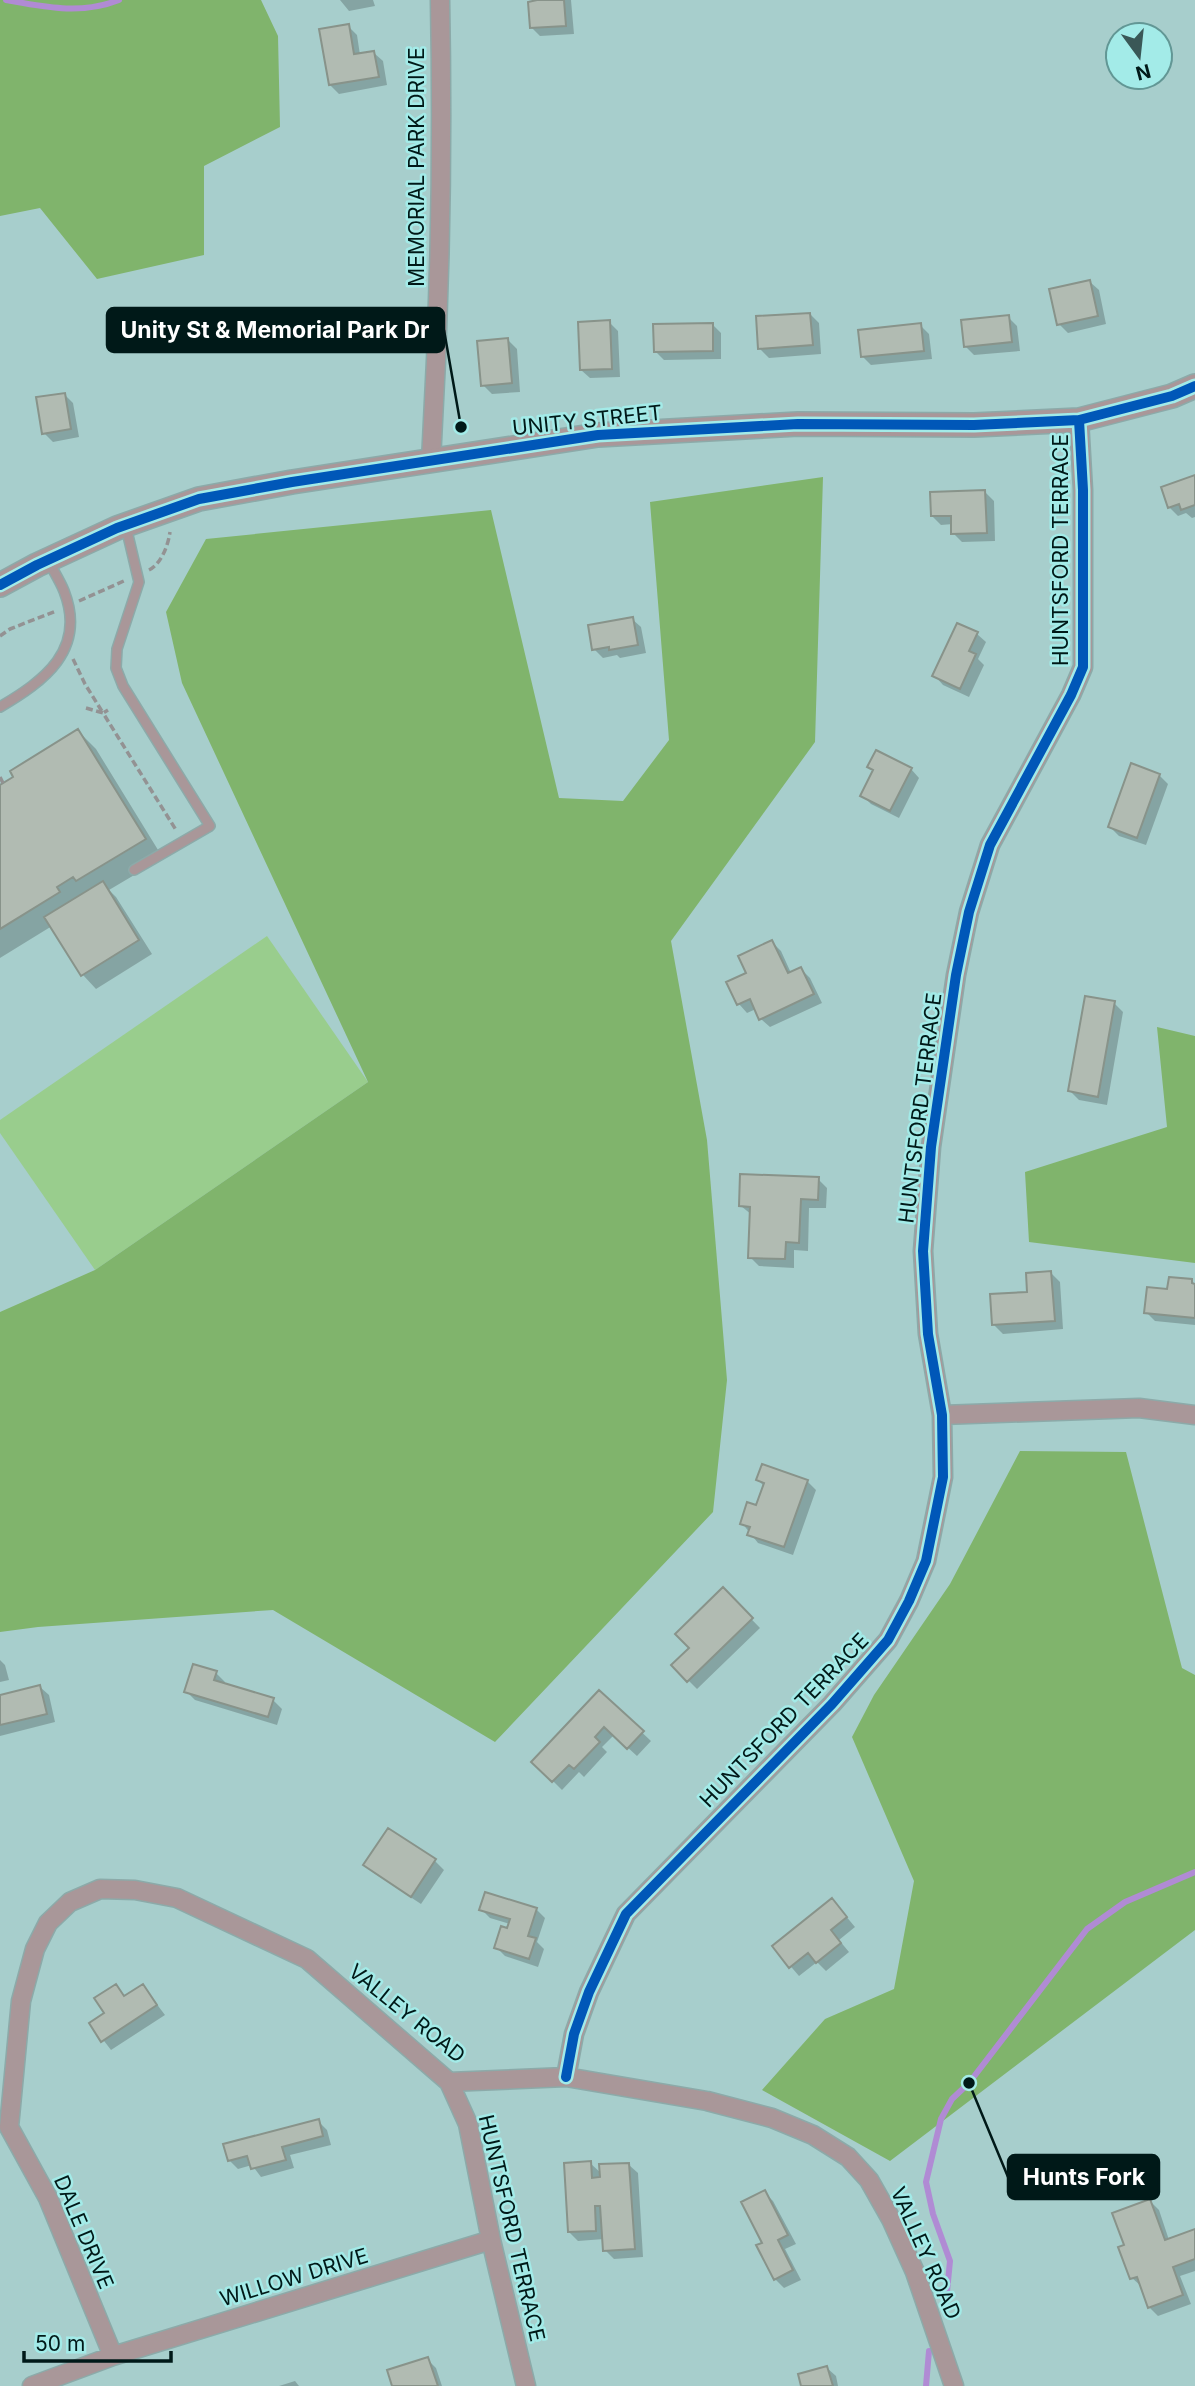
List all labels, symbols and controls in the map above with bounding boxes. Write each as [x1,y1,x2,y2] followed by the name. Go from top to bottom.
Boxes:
[1104,21,1174,91] north arrow
[404,47,429,287] street label: MEMORIAL PARK DRIVE
[1133,59,1153,85] text: N
[107,308,444,352] callout: Unity St & Memorial Park Dr
[121,316,429,344] text: Unity St & Memorial Park Dr
[511,400,663,440] street label: UNITY STREET
[1048,434,1073,666] street label: HUNTSFORD TERRACE
[893,991,947,1225] street label: HUNTSFORD TERRACE
[694,1628,874,1812] street label: HUNTSFORD TERRACE
[344,1958,470,2068] street label: VALLEY ROAD
[474,2112,550,2344] street label: HUNTSFORD TERRACE
[1008,2155,1159,2199] callout: Hunts Fork
[1023,2163,1146,2191] text: Hunts Fork
[49,2172,119,2292] street label: DALE DRIVE
[886,2183,966,2323] street label: VALLEY ROAD
[217,2243,371,2311] street label: WILLOW DRIVE
[24,2320,172,2364] scale bar
[35,2331,85,2356] text: 50 m

